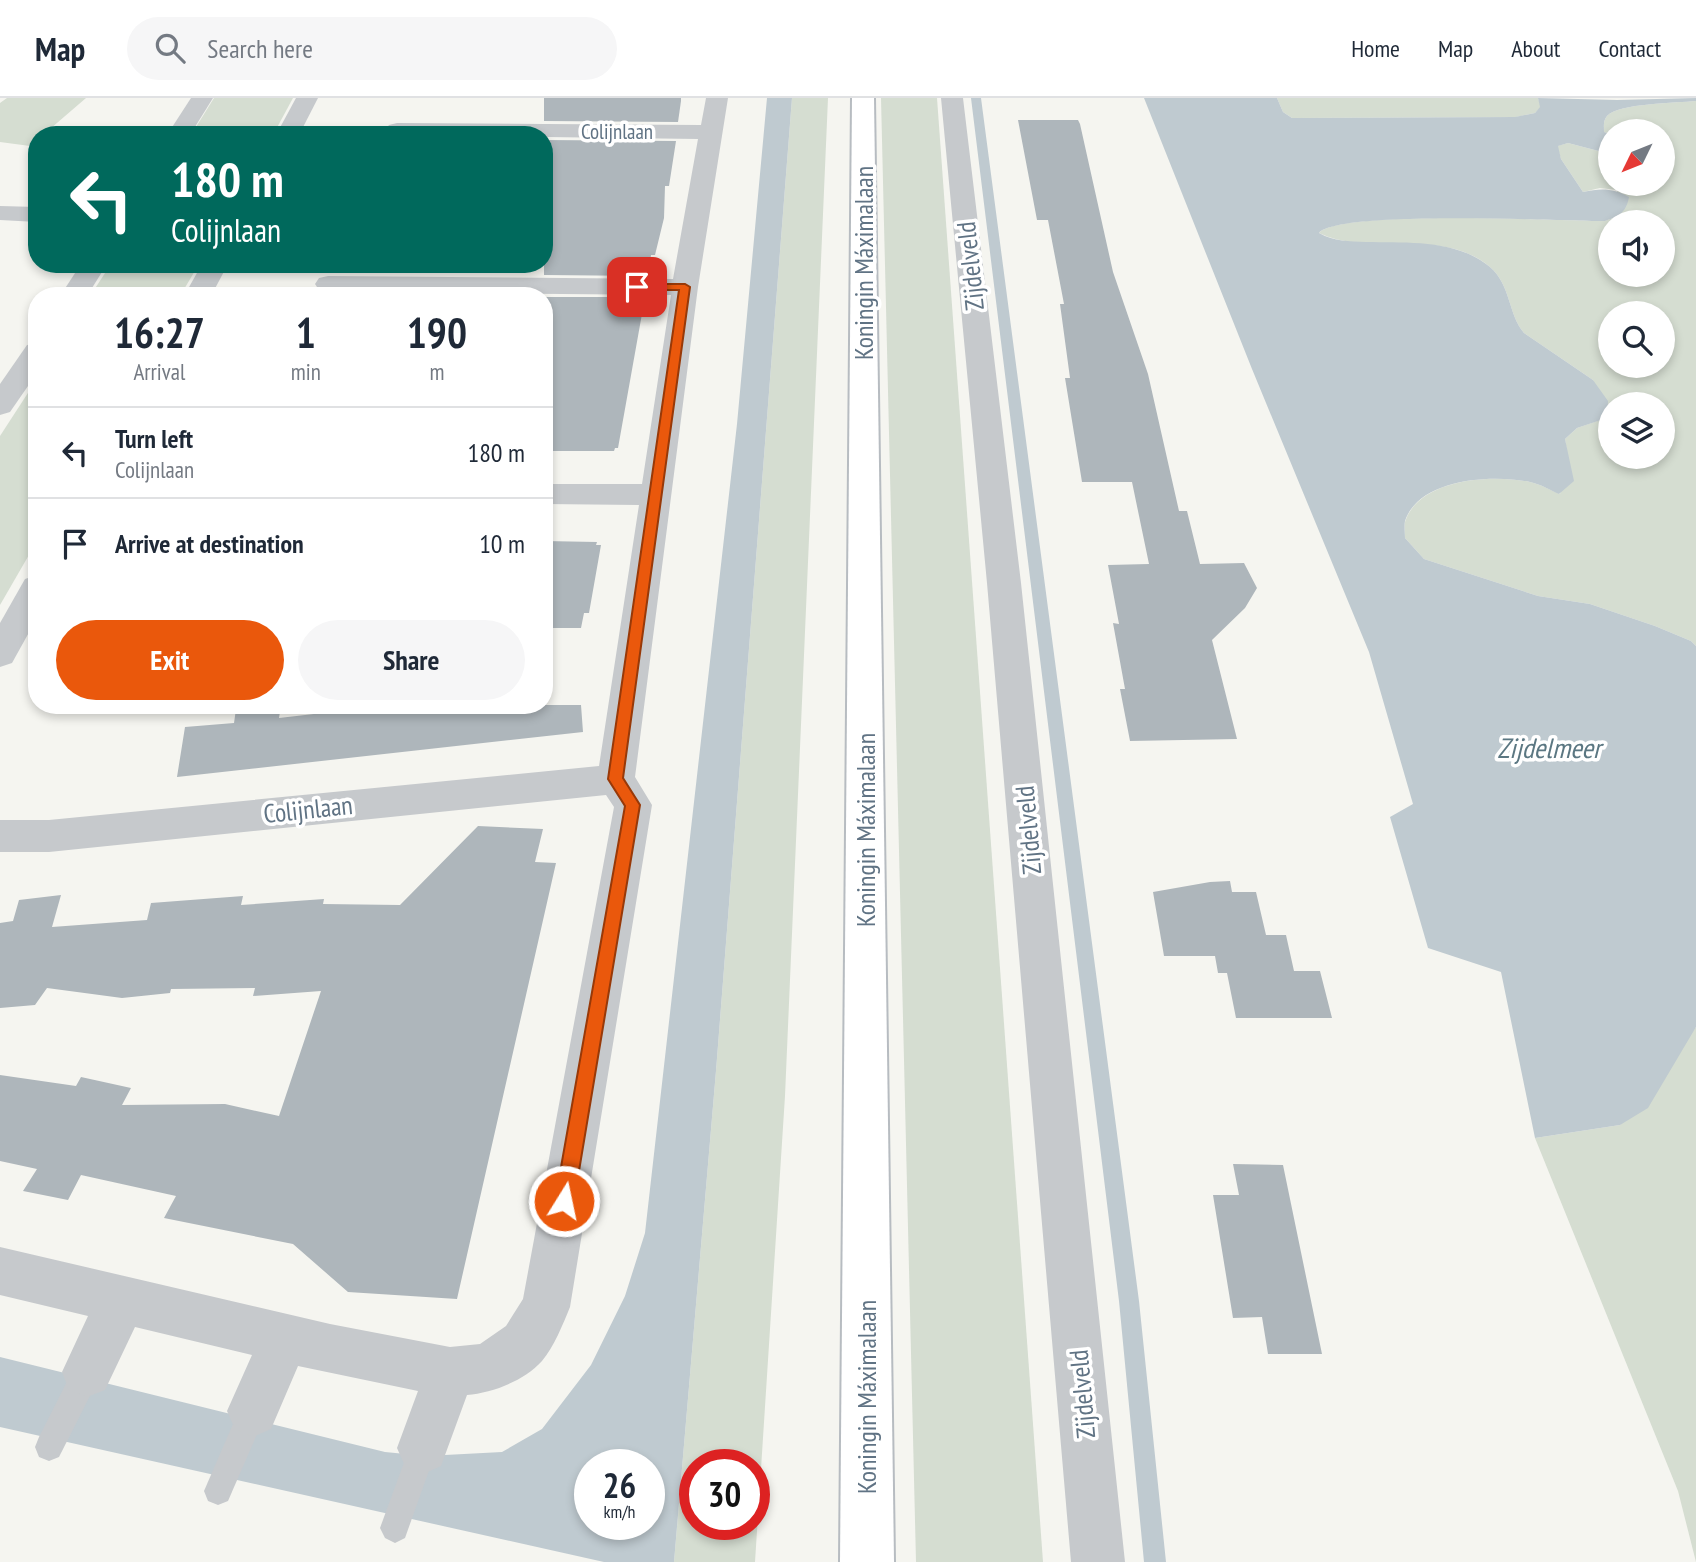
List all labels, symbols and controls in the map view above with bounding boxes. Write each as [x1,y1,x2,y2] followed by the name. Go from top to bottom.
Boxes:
[127,17,617,80] search box
[35,27,85,70] text: Map
[151,29,189,67] icon: search
[207,32,313,65] text: Search here
[1351,33,1400,64] text: Home
[1438,33,1473,64] text: Map
[1511,33,1560,64] text: About
[1598,33,1661,64] text: Contact
[581,118,653,145] street label: Colijnlaan
[1598,119,1675,196] north arrow
[1598,119,1675,469] map controls
[171,147,284,211] text: 180 m
[56,154,147,245] icon: left
[847,166,880,360] street label: Koningin Máximalaan
[171,209,281,251] text: Colijnlaan
[1598,210,1675,287] button: sound
[949,220,991,312] street label: Zijdelveld
[607,257,667,317] pin
[618,268,656,306] icon: arrive
[1598,301,1675,378] button: search
[114,305,205,360] text: 16:27
[296,305,316,360] text: 1
[407,305,467,360] text: 190
[133,357,185,386] text: Arrival
[291,357,321,386] text: min
[429,357,444,386] text: m
[1598,392,1675,469] button: layers
[115,422,193,455] text: Turn left
[56,434,94,472] icon: left
[467,436,525,469] text: 180 m
[115,455,194,484] text: Colijnlaan
[56,525,94,563] icon: arrive
[115,527,304,560] text: Arrive at destination
[479,527,525,560] text: 10 m
[56,620,284,700] button: Exit
[298,620,525,700] button: Share
[1497,729,1605,766] water label: Zijdelmeer
[849,733,882,927] street label: Koningin Máximalaan
[1008,784,1048,876] street label: Zijdelveld
[262,788,354,830] street label: Colijnlaan
[527,1164,601,1238] position arrow
[850,1300,883,1494] street label: Koningin Máximalaan
[1062,1348,1102,1440] street label: Zijdelveld
[679,1449,770,1540] speed limit sign: 30
[603,1462,636,1508] text: 26
[604,1500,635,1523] text: km/h

